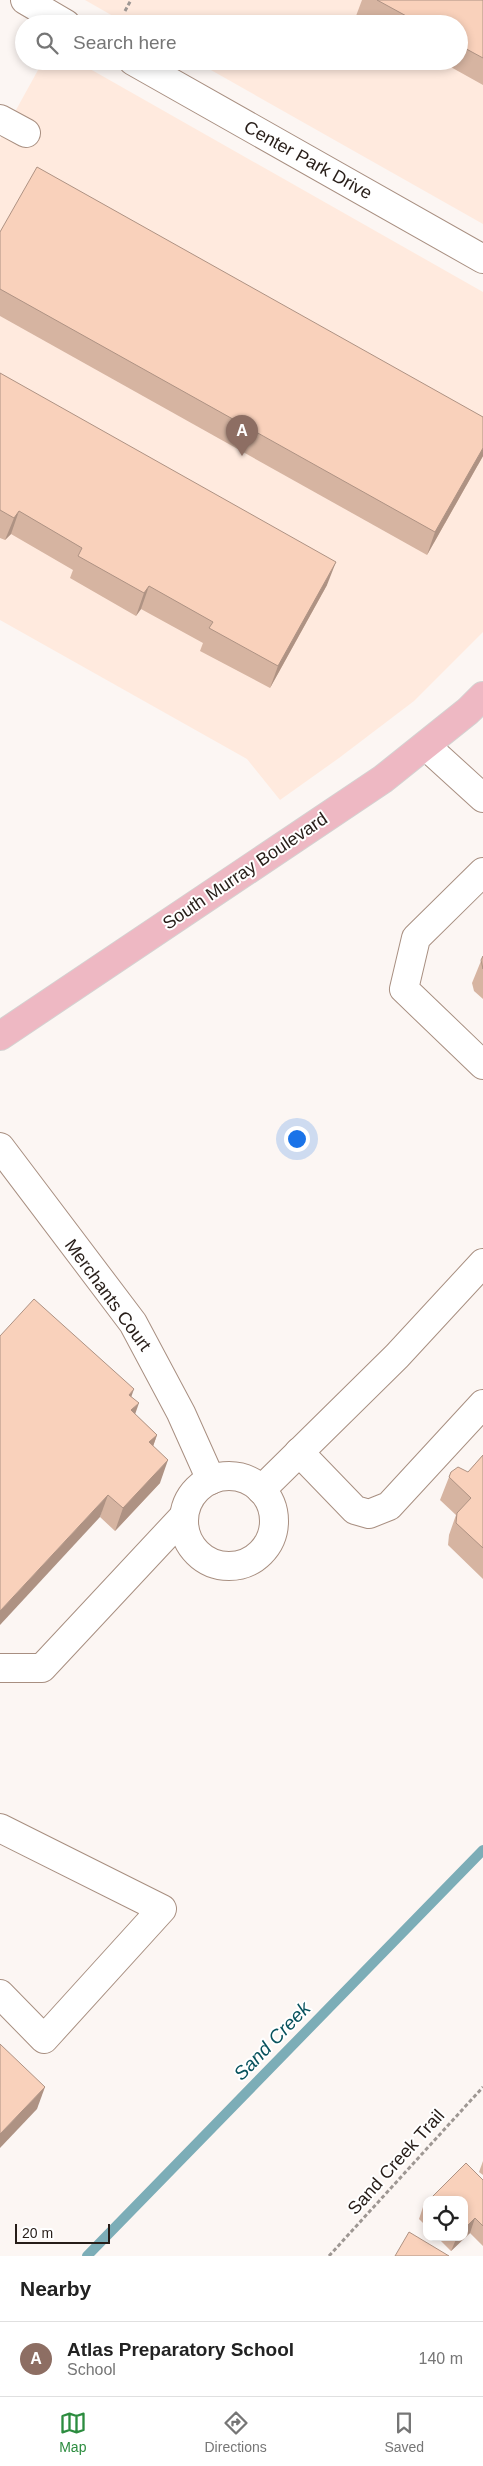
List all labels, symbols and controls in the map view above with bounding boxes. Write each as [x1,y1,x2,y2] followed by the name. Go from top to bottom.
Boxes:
[15,15,468,70] search box
[33,29,61,57] icon: search
[73,32,177,53] text: Search here
[241,117,375,203] street label: Center Park Drive
[226,415,258,456] pin: A
[159,808,331,934] street label: South Murray Boulevard
[284,1126,310,1152] your location
[61,1235,155,1355] street label: Merchants Court
[230,1997,315,2084] water label: Sand Creek
[344,2105,448,2219] street label: Sand Creek Trail
[423,2196,468,2241] map controls
[423,2196,468,2241] button: locate
[15,2221,110,2244] scale bar
[22,2225,53,2241] text: 20 m
[20,2277,91,2300] text: Nearby
[67,2339,294,2360] text: Atlas Preparatory School
[30,2350,42,2367] text: A
[419,2350,463,2367] text: 140 m
[67,2361,116,2378] text: School
[59,2409,87,2455] tab: Map
[205,2409,267,2455] tab: Directions
[384,2409,424,2455] tab: Saved

